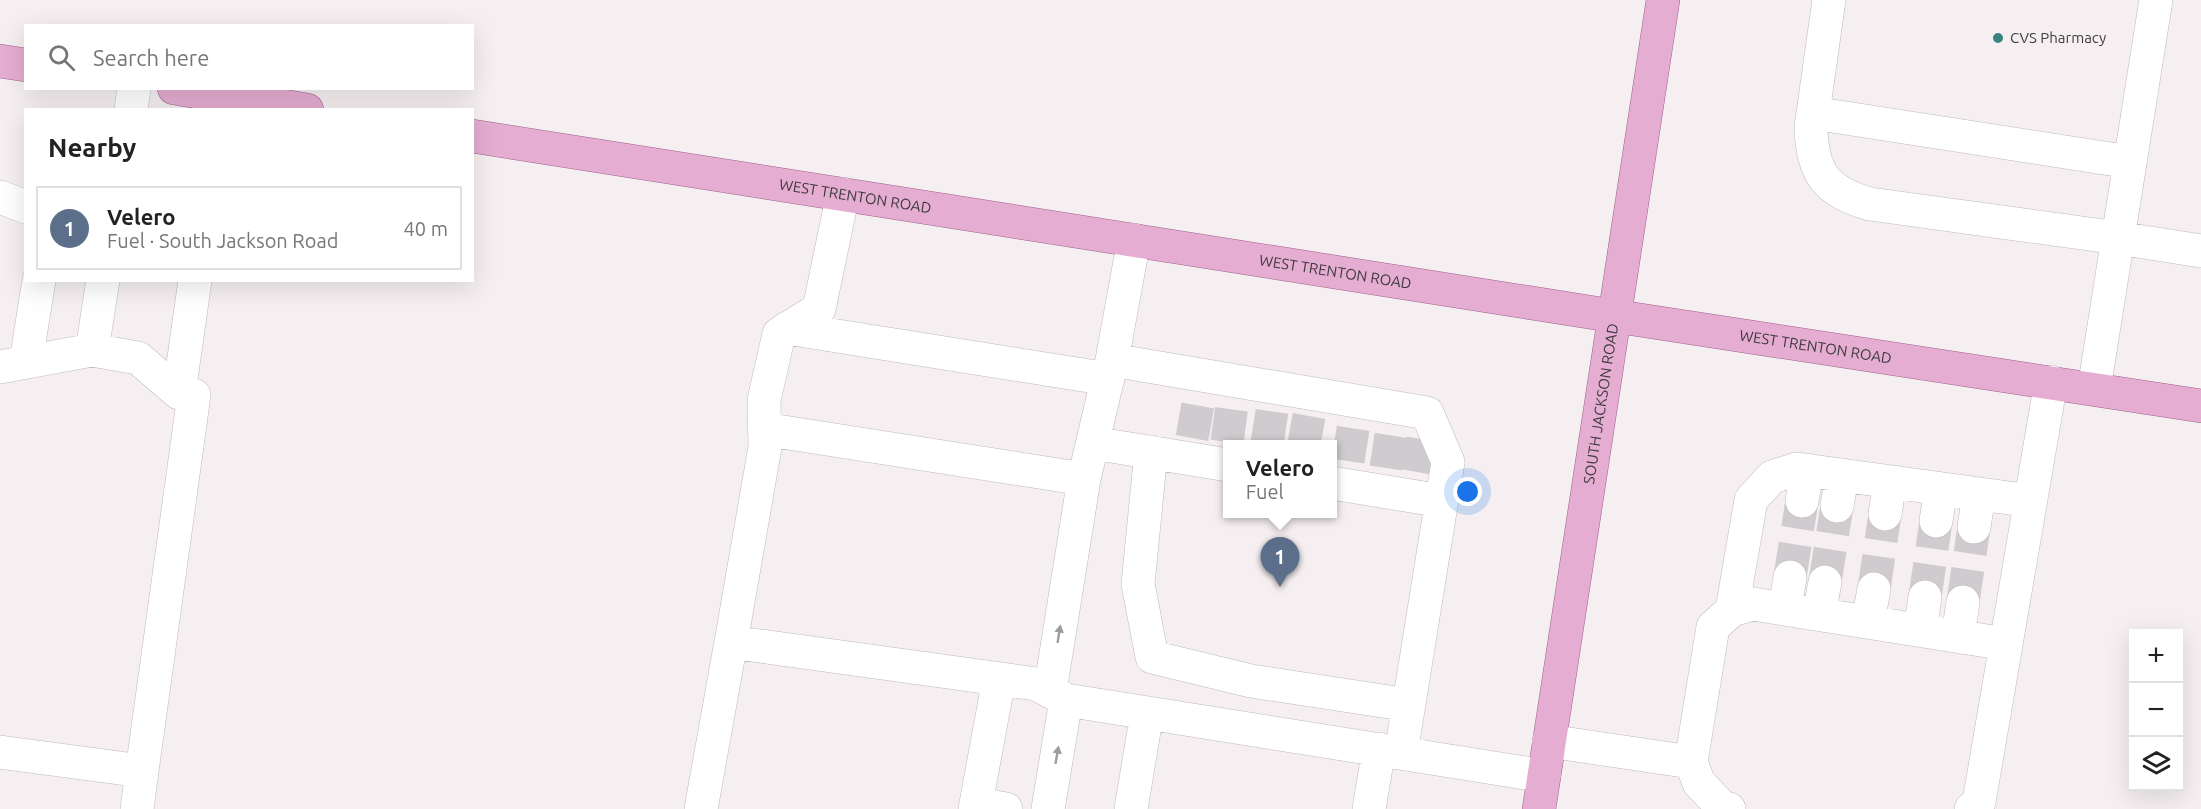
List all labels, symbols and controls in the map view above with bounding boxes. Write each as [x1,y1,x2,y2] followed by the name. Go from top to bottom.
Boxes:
[24,24,474,90] search box
[2010,29,2106,46] place label: CVS Pharmacy
[1991,31,2005,45] marker: CVS Pharmacy
[45,41,78,74] icon: search
[93,45,209,70] text: Search here
[48,133,136,162] text: Nearby
[778,176,933,216] street label: WEST TRENTON ROAD
[107,204,175,229] text: Velero
[64,217,75,240] text: 1
[404,217,448,240] text: 40 m
[107,229,338,252] text: Fuel · South Jackson Road
[1258,251,1413,292] street label: WEST TRENTON ROAD
[1580,322,1621,485] street label: SOUTH JACKSON ROAD
[1738,326,1893,366] street label: WEST TRENTON ROAD
[1223,440,1337,518] popup
[1246,455,1314,480] text: Velero
[1453,477,1482,506] your location
[1246,480,1284,503] text: Fuel
[1260,538,1300,587] pin: 1
[1055,624,1064,643] one-way arrow
[2129,629,2183,791] map controls
[2129,629,2183,683] button: +
[2129,683,2183,737] button: −
[2129,737,2183,791] button: layers
[1053,745,1062,764] one-way arrow

